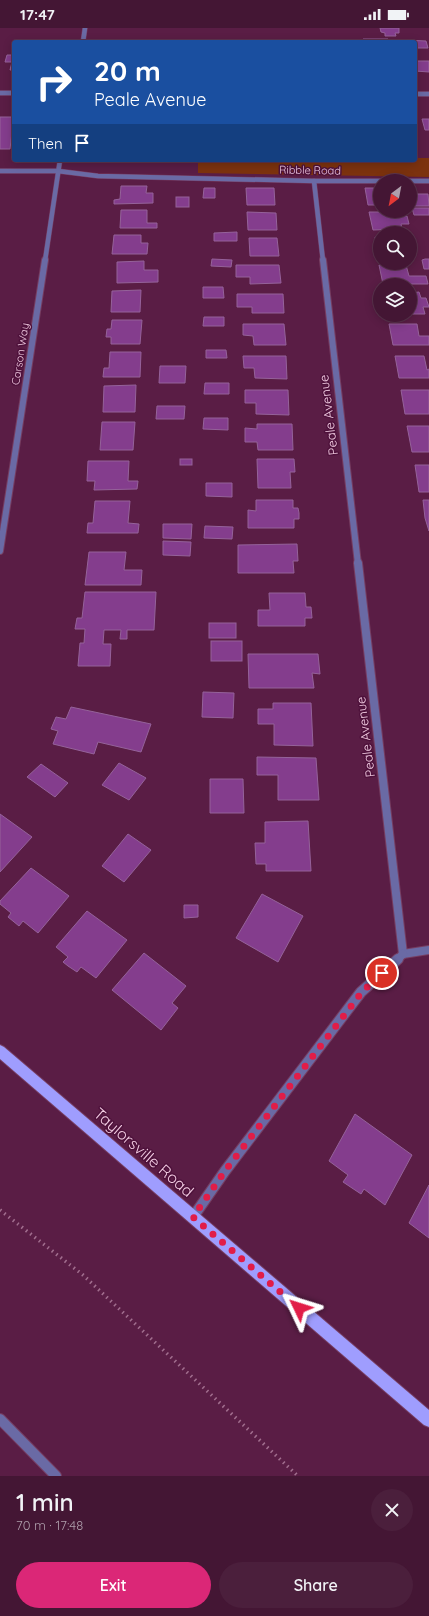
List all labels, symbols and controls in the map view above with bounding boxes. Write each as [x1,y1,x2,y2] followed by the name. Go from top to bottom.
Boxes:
[20,5,55,24] text: 17:47
[94,53,161,88] text: 20 m
[28,56,80,108] icon: right
[94,88,206,111] text: Peale Avenue
[71,132,93,154] icon: arrive
[28,134,63,153] text: Then
[279,162,341,178] street label: Ribble Road
[373,174,417,218] north arrow
[373,174,417,322] map controls
[373,226,417,270] button: search
[373,278,417,322] button: layers
[8,322,32,386] street label: Carson Way
[315,374,341,456] street label: Peale Avenue
[352,696,378,778] street label: Peale Avenue
[365,956,399,990] pin
[371,962,393,984] icon: arrive
[90,1103,198,1201] street label: Taylorsville Road
[278,1287,320,1329] position arrow
[16,1487,74,1517] text: 1 min
[371,1489,413,1531] button: close
[16,1517,83,1533] text: 70 m · 17:48
[16,1562,211,1608] button: Exit
[219,1562,413,1608] button: Share

